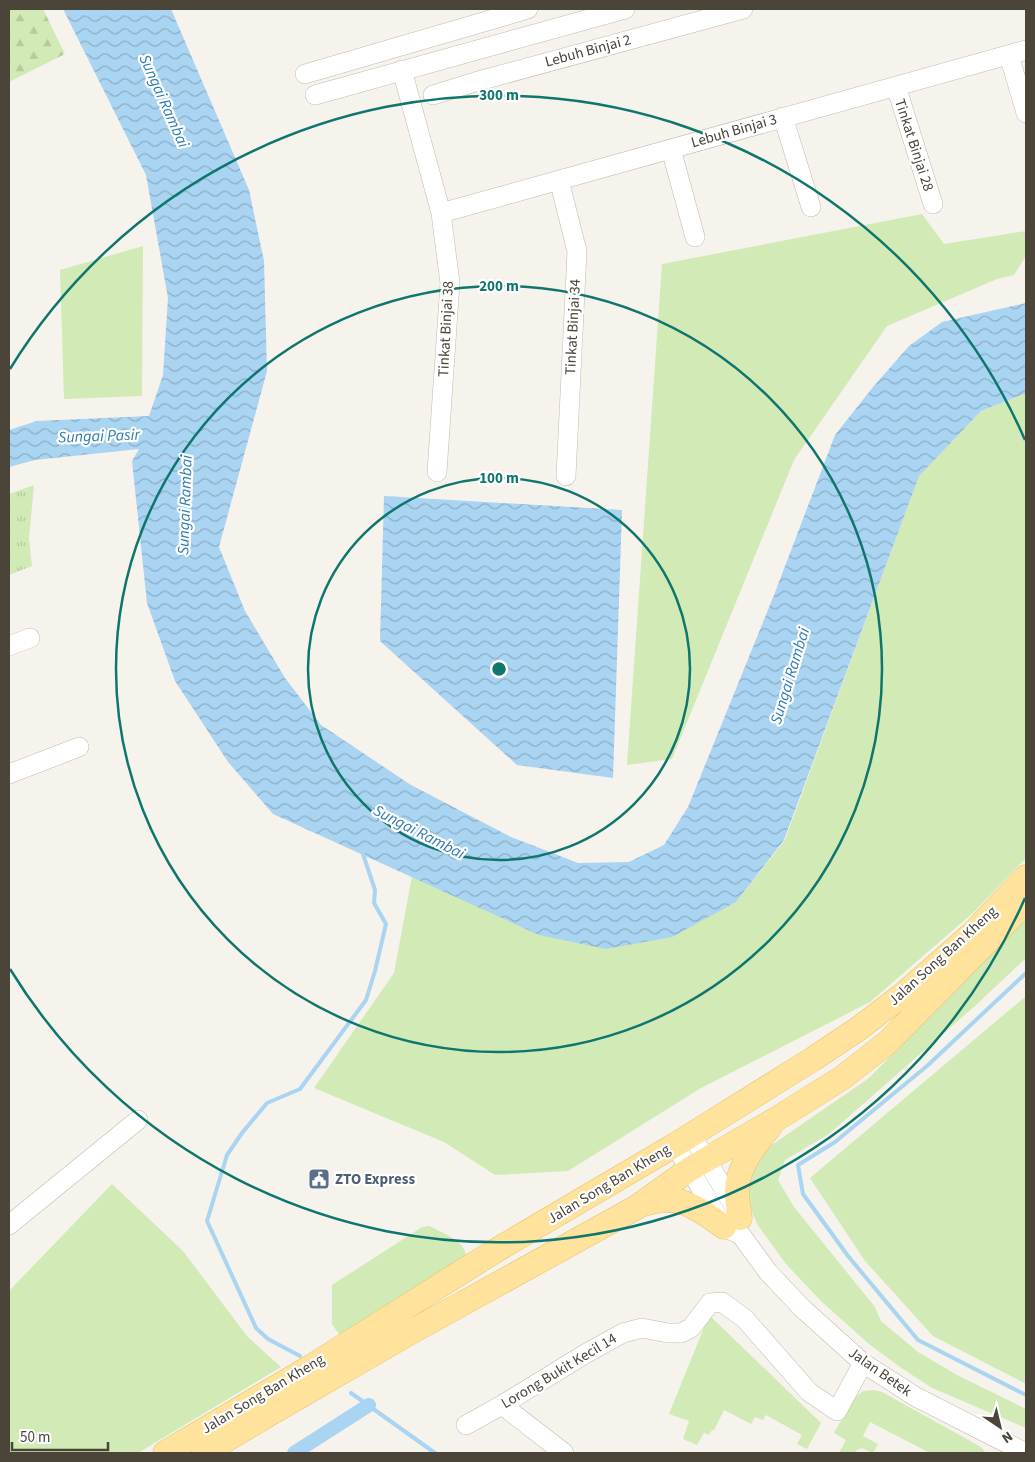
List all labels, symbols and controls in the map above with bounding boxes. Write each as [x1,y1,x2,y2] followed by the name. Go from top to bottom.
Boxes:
[543,29,633,73] street label: Lebuh Binjai 2
[134,51,194,151] water label: Sungai Rambai
[479,85,519,106] text: 300 m
[889,96,939,194] street label: Tinkat Binjai 28
[689,109,779,153] street label: Lebuh Binjai 3
[479,276,519,297] text: 200 m
[560,278,586,376] street label: Tinkat Binjai 34
[433,280,459,378] street label: Tinkat Binjai 38
[58,424,142,448] water label: Sungai Pasir
[172,454,198,555] water label: Sungai Rambai
[479,468,519,489] text: 100 m
[765,625,815,727] water label: Sungai Rambai
[490,660,508,678] centre of rings
[369,800,469,865] water label: Sungai Rambai
[884,901,1002,1011] street label: Jalan Song Ban Kheng
[544,1139,675,1229] street label: Jalan Song Ban Kheng
[307,1167,331,1191] public building icon: ZTO Express
[335,1169,415,1190] place label: ZTO Express
[497,1328,621,1414] street label: Lorong Bukit Kecil 14
[844,1342,916,1402] street label: Jalan Betek
[198,1349,329,1439] street label: Jalan Song Ban Kheng
[975,1402,1025,1452] north arrow
[12,1420,109,1452] scale bar
[997,1426,1016,1448] text: N
[20,1427,50,1448] text: 50 m

